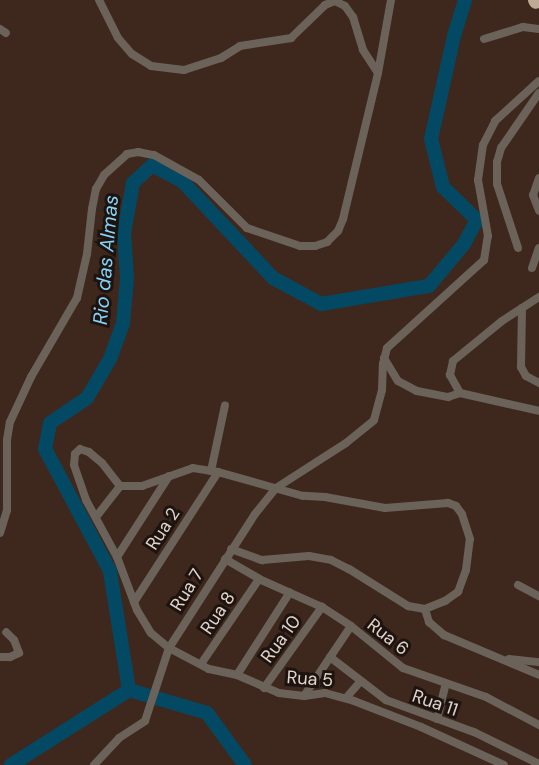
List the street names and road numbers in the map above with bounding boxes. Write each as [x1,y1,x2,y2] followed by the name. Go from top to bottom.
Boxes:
[141,504,185,554] street label: Rua 2
[166,565,208,615] street label: Rua 7
[196,588,240,638] street label: Rua 8
[257,611,305,667] street label: Rua 10
[363,614,413,660] street label: Rua 6
[286,667,334,691] street label: Rua 5
[409,685,461,721] street label: Rua 11

